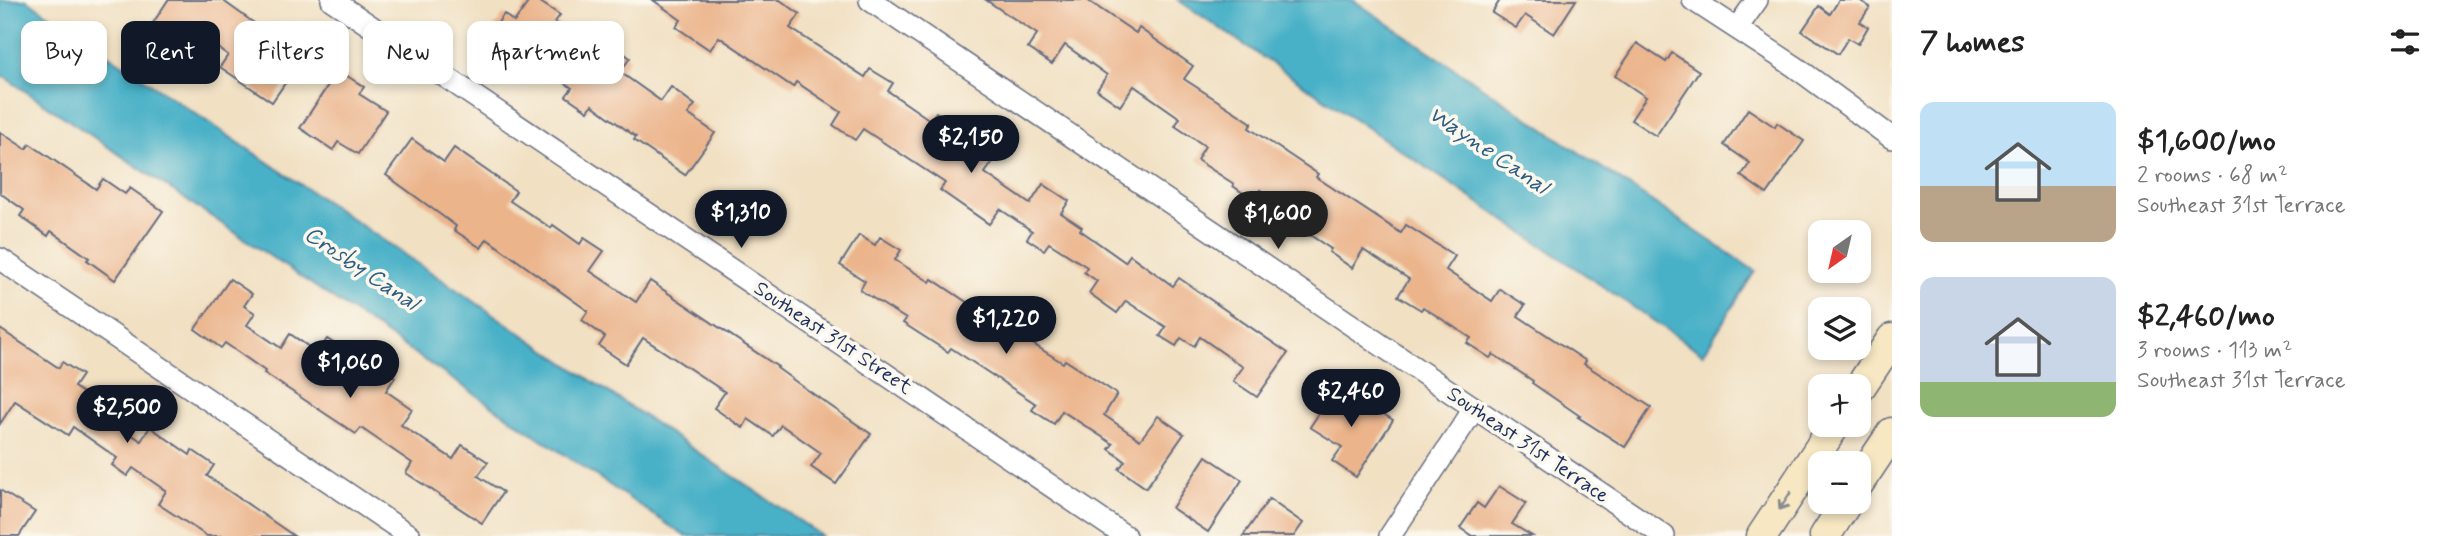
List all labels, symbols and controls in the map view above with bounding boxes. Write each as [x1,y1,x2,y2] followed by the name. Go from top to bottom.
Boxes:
[21,21,107,84] chip: Buy
[121,21,220,84] chip: Rent
[234,21,349,84] chip: Filters
[363,21,453,84] chip: New
[467,21,624,84] chip: Apartment
[1920,23,2025,62] text: 7 homes
[2386,23,2424,61] icon: filters
[1422,100,1557,204] water label: Wayne Canal
[914,116,1028,175] pin: $2,150
[2137,122,2276,161] text: $1,600/mo
[938,123,1004,153] text: $2,150
[1976,130,2060,214] icon: home
[2137,161,2288,191] text: 2 rooms · 68 m²
[684,190,798,250] pin: $1,310
[1221,191,1335,251] pin: $1,600
[2137,191,2346,221] text: Southeast 31st Terrace
[711,198,771,228] text: $1,310
[1244,199,1312,229] text: $1,600
[298,220,427,320] water label: Crosby Canal
[1808,220,1871,284] north arrow
[1808,220,1871,514] map controls
[748,275,918,402] street label: Southeast 31st Street
[949,296,1063,356] pin: $1,220
[1808,297,1871,360] button: layers
[2137,297,2275,336] text: $2,460/mo
[972,304,1040,334] text: $1,220
[1976,305,2060,389] icon: home
[2137,336,2292,366] text: 3 rooms · 113 m²
[293,340,407,400] pin: $1,060
[317,348,383,378] text: $1,060
[2137,366,2346,396] text: Southeast 31st Terrace
[1294,370,1408,429] pin: $2,460
[1808,374,1871,437] button: +
[1317,377,1385,407] text: $2,460
[1441,380,1615,510] street label: Southeast 31st Terrace
[70,386,184,445] pin: $2,500
[93,393,161,423] text: $2,500
[1808,451,1871,514] button: −
[1778,491,1792,511] one-way arrow

